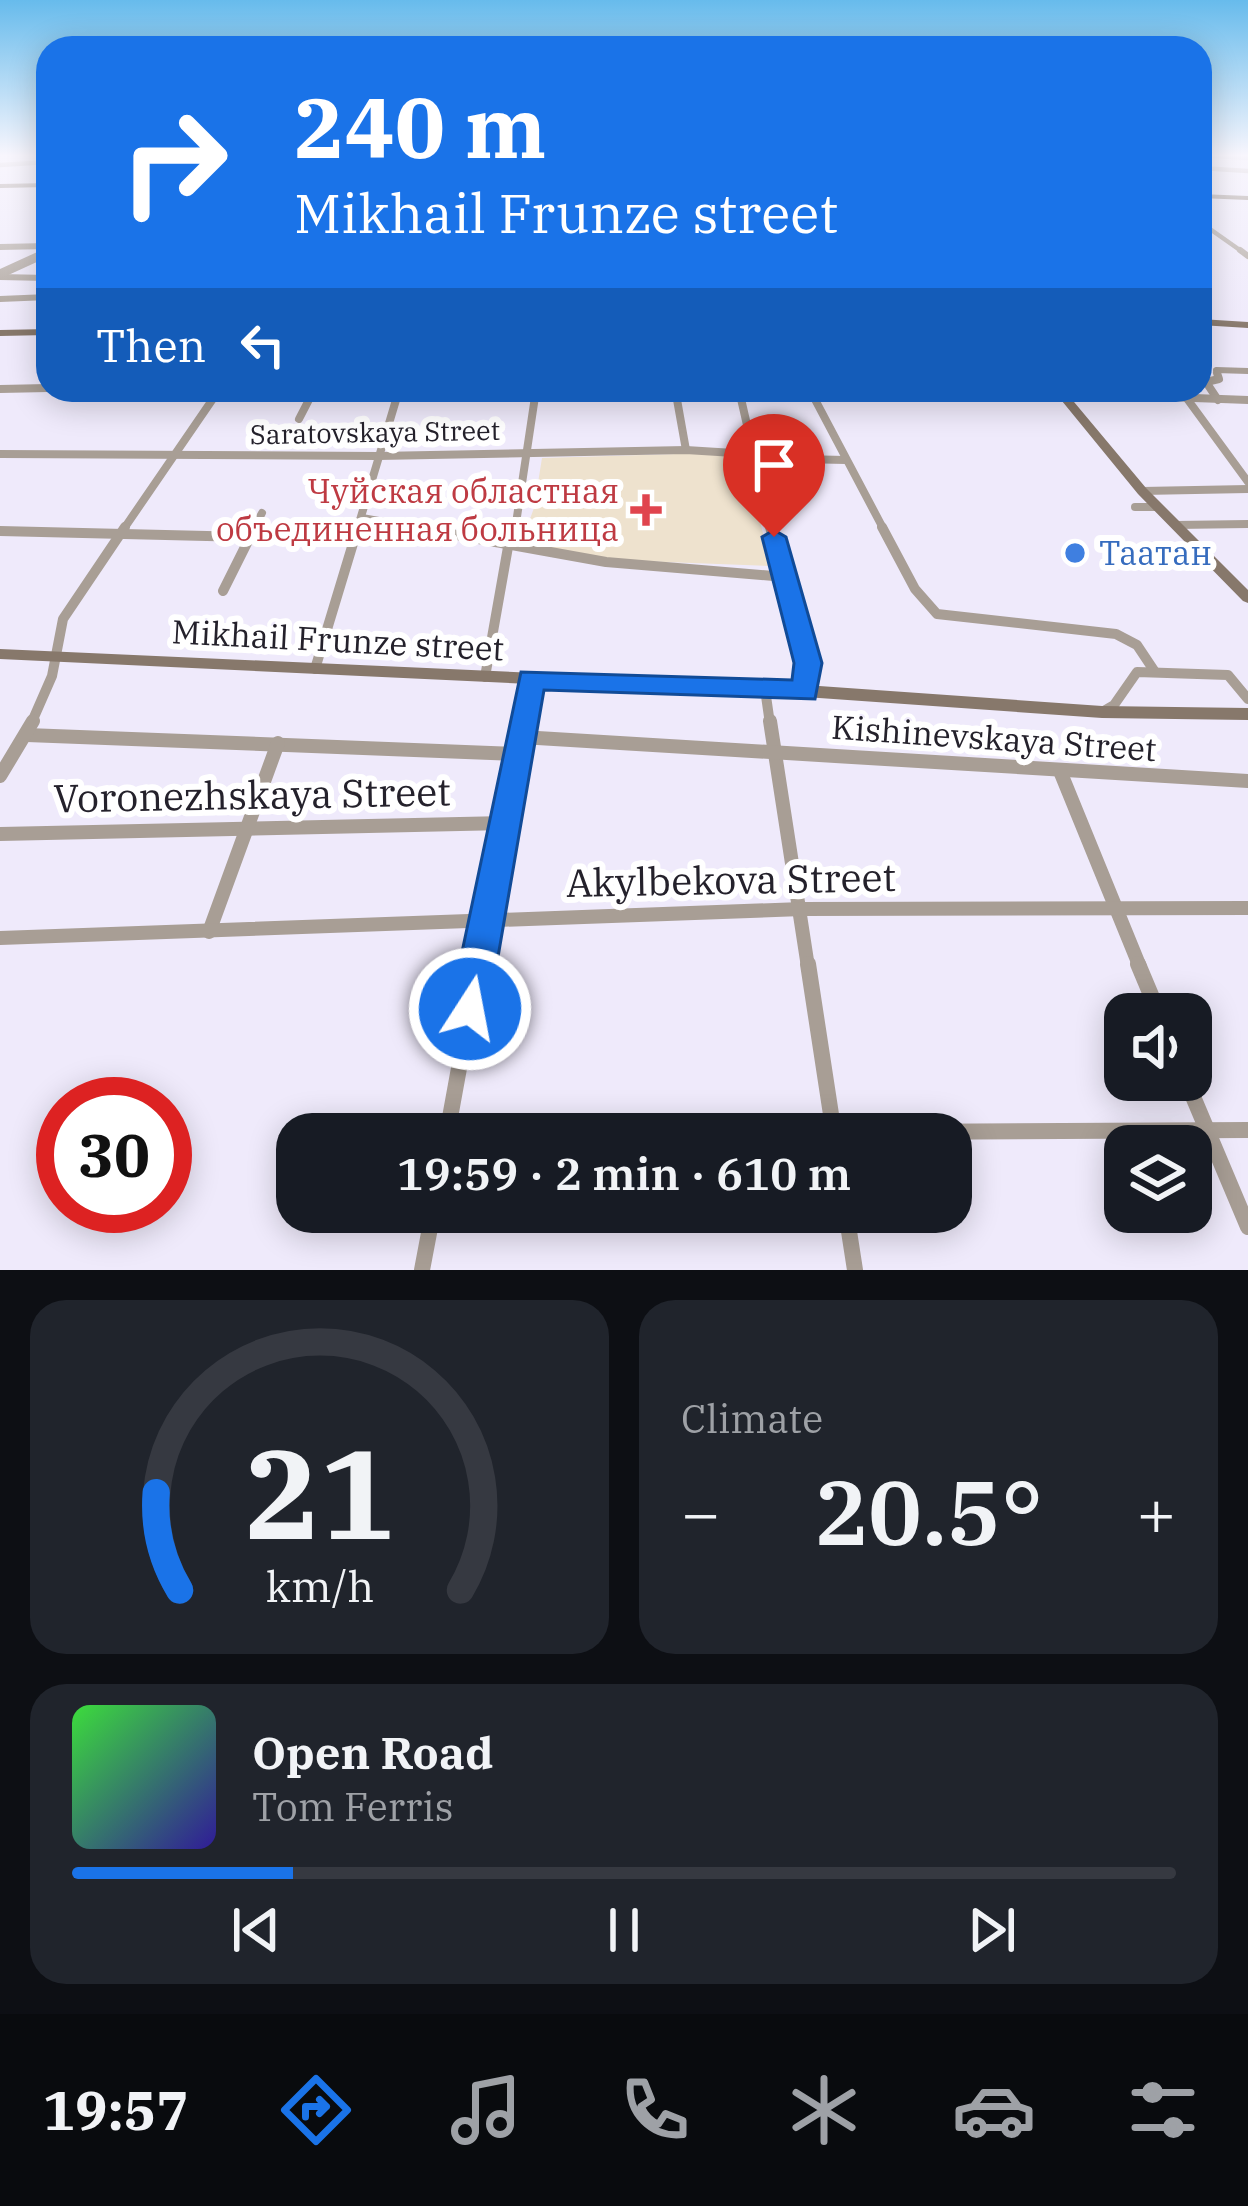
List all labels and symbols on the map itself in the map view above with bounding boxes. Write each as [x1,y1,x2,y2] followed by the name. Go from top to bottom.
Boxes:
[250,412,500,451] street label: Saratovskaya Street
[723,414,825,537] pin
[216,469,619,550] place label: Чуйская областная объединенная больница
[630,494,662,526] marker: Чуйская областная объединенная больница
[1099,531,1212,574] place label: Таатан
[1062,540,1088,566] marker: Таатан
[171,609,505,670] street label: Mikhail Frunze street
[830,705,1158,770] street label: Kishinevskaya Street
[53,766,451,823] street label: Voronezhskaya Street
[565,851,897,908] street label: Akylbekova Street
[407,946,533,1072] position arrow
[36,1077,192,1233] speed limit sign: 30

